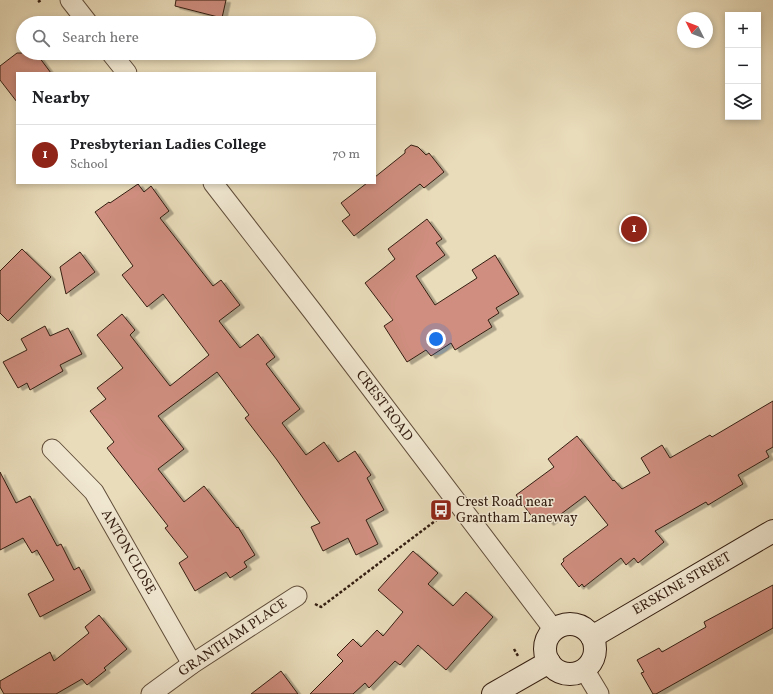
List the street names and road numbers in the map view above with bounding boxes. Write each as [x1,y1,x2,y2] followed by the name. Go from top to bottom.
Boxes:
[351,367,417,445] street label: CREST ROAD
[96,506,160,598] street label: ANTON CLOSE
[629,548,735,620] street label: ERSKINE STREET
[175,595,291,681] street label: GRANTHAM PLACE

